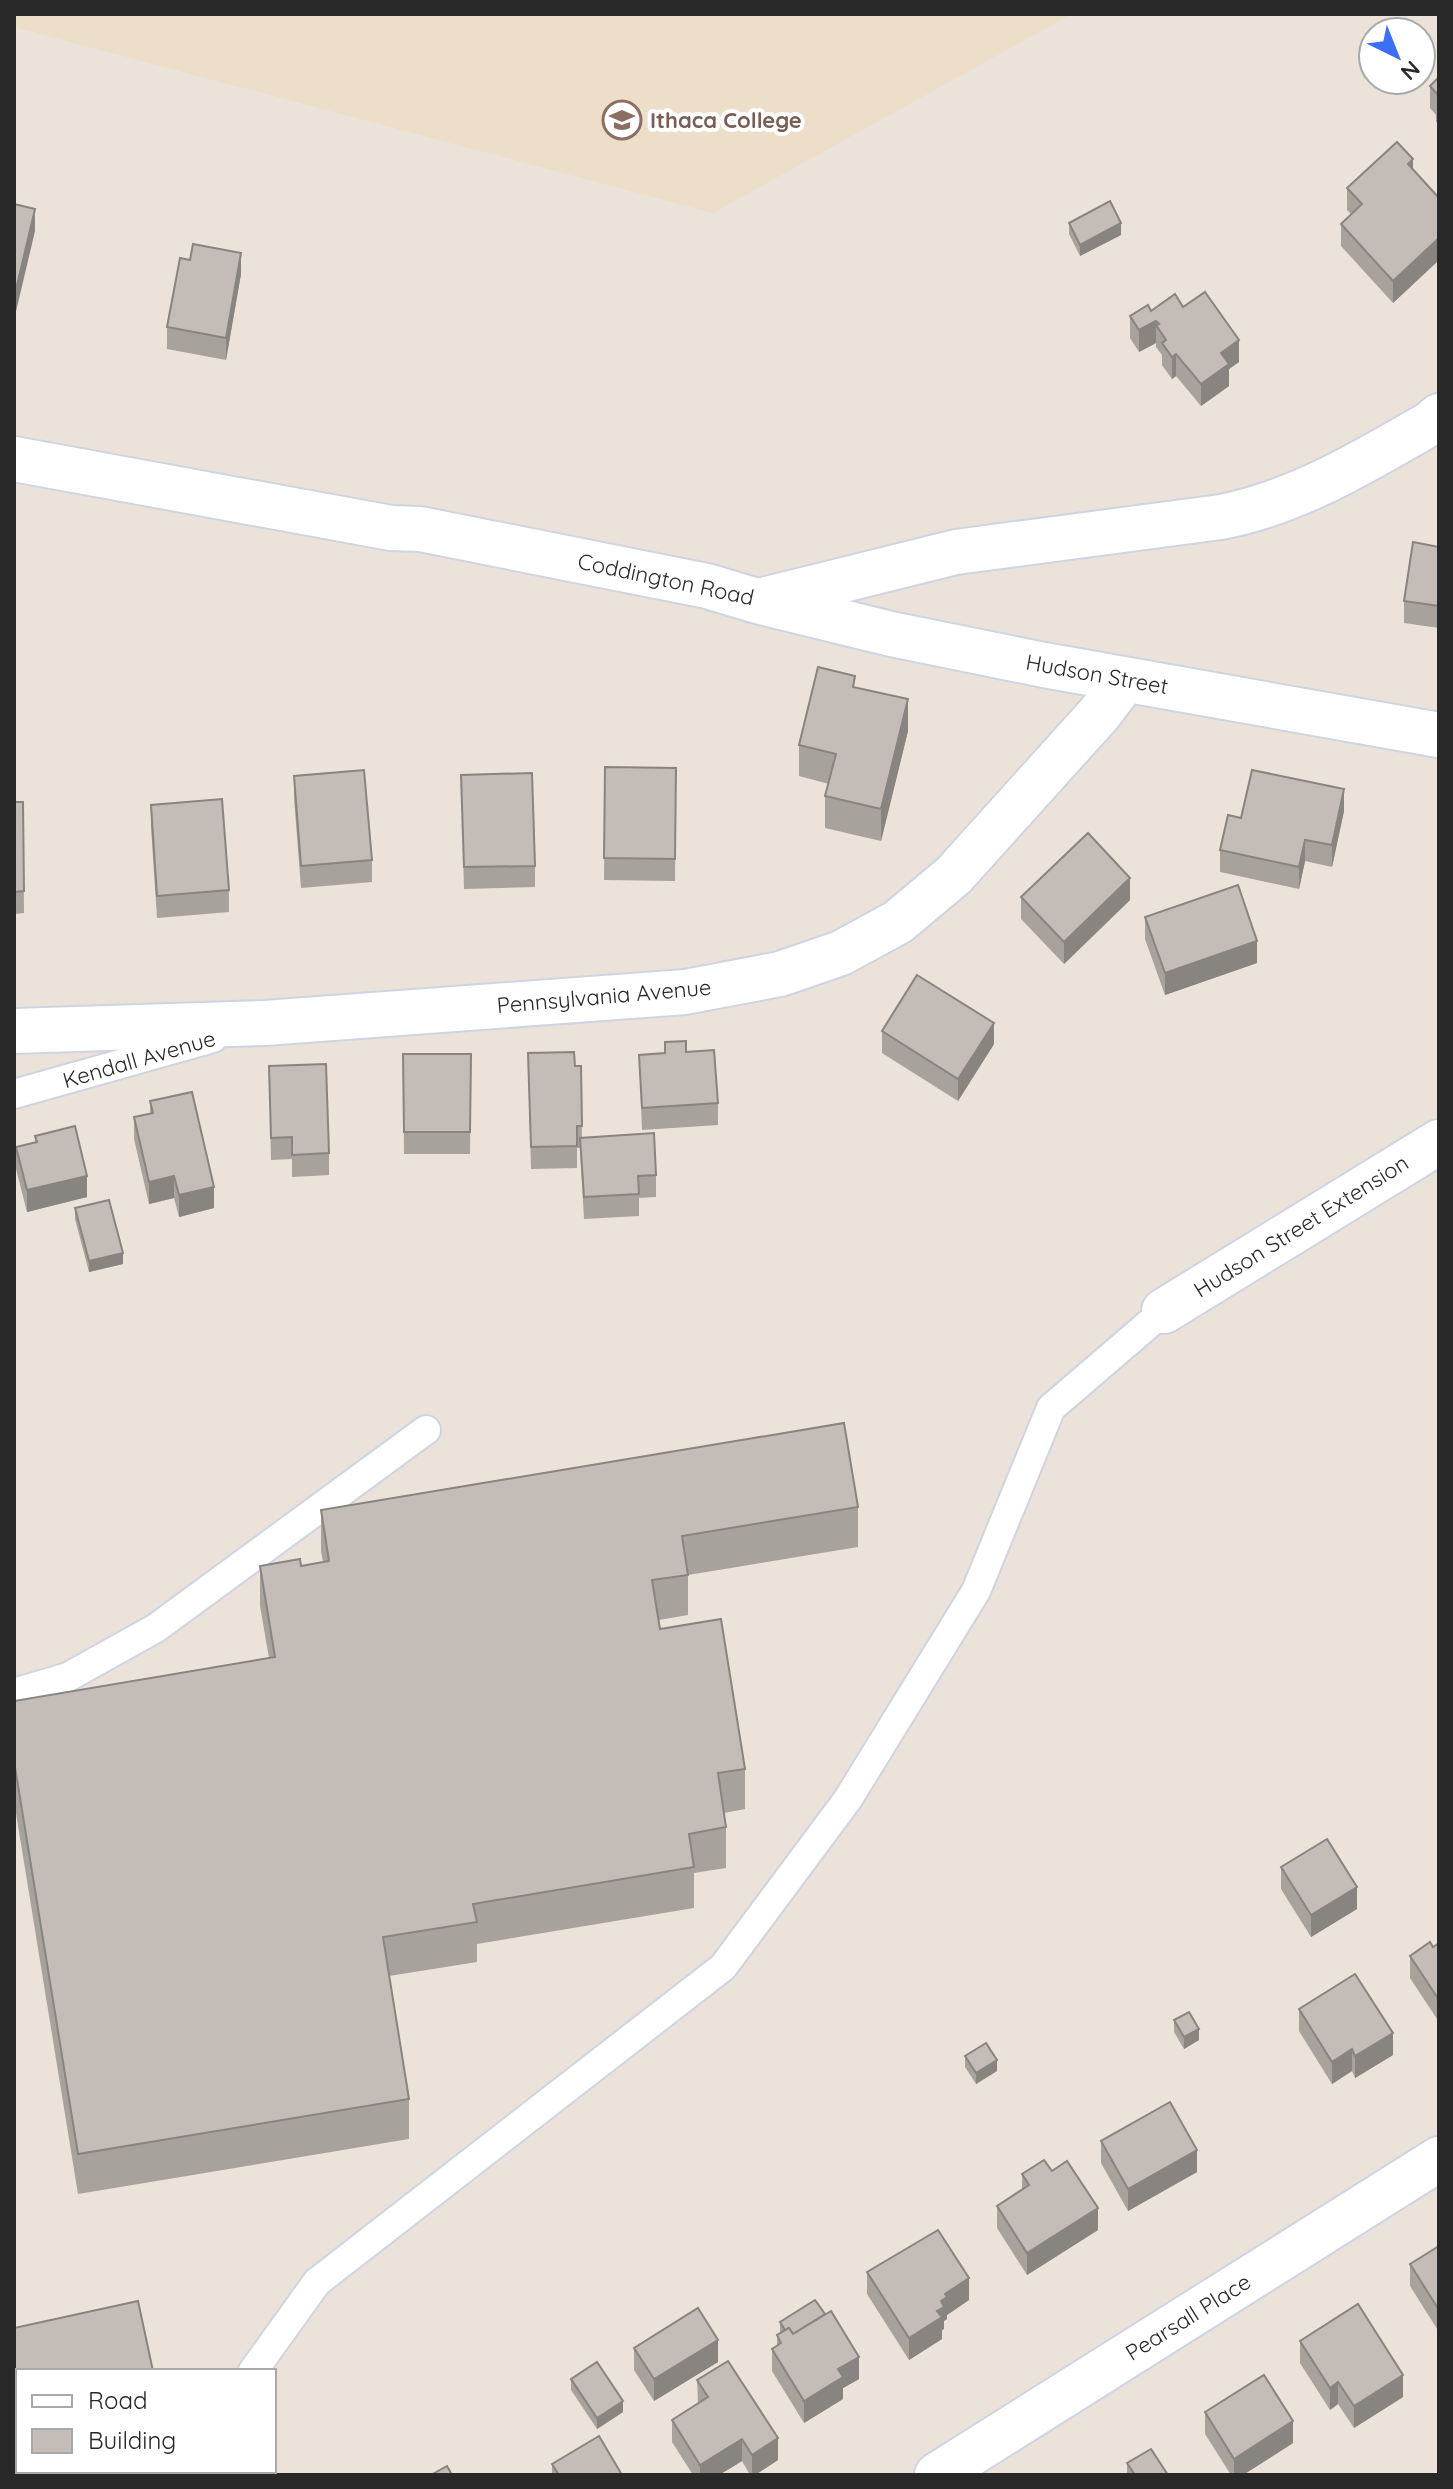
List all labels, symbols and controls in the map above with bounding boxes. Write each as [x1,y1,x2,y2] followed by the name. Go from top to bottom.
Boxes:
[1357,16,1437,96] north arrow
[1395,55,1426,86] text: N
[601,99,643,141] school or university icon: Ithaca College
[650,106,802,134] place label: Ithaca College
[575,547,757,611] street label: Coddington Road
[1024,648,1170,700] street label: Hudson Street
[496,973,712,1019] street label: Pennsylvania Avenue
[59,1024,219,1094] street label: Kendall Avenue
[1188,1148,1414,1304] street label: Hudson Street Extension
[1120,2267,1256,2367] street label: Pearsall Place
[16,2369,276,2473] legend
[88,2385,148,2415] text: Road
[88,2425,176,2455] text: Building

